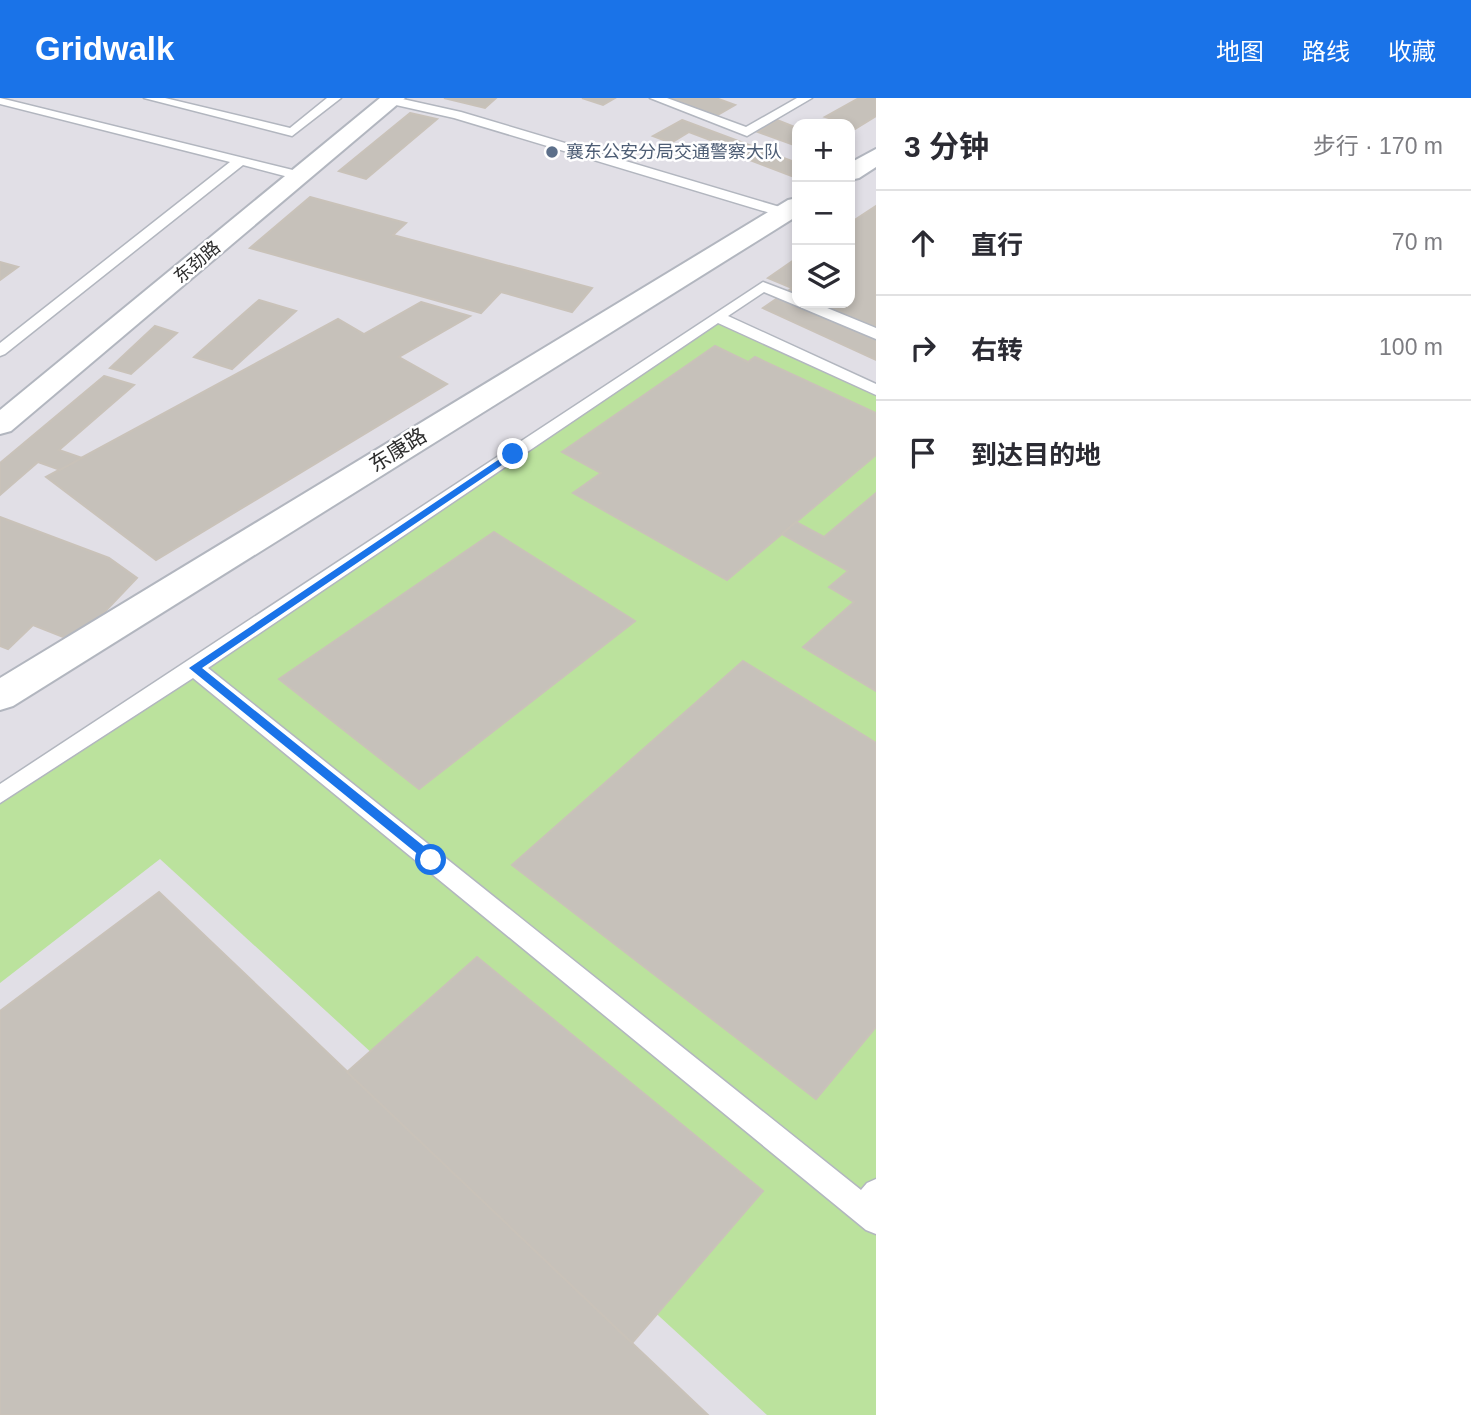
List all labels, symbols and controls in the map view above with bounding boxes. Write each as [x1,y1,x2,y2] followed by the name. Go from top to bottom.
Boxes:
[35,30,174,67] text: Gridwalk
[1216,38,1264,65] text: 地图
[1302,38,1350,65] text: 路线
[1388,38,1436,65] text: 收藏
[792,119,855,308] map controls
[792,119,855,182] button: +
[904,130,989,163] text: 3 分钟
[1313,133,1443,159] text: 步行 · 170 m
[566,142,782,162] place label: 襄东公安分局交通警察大队
[544,144,560,160] marker: 襄东公安分局交通警察大队
[792,182,855,245] button: −
[904,224,942,262] icon: ahead
[1392,229,1443,255] text: 70 m
[971,230,1023,260] text: 直行
[170,237,224,287] street label: 东劲路
[792,245,855,308] button: layers
[904,329,942,367] icon: right
[1379,334,1443,360] text: 100 m
[971,335,1023,365] text: 右转
[365,423,431,476] street label: 东康路
[904,434,942,472] icon: arrive
[497,438,528,469] route end
[971,440,1101,470] text: 到达目的地
[415,844,446,875] route start

